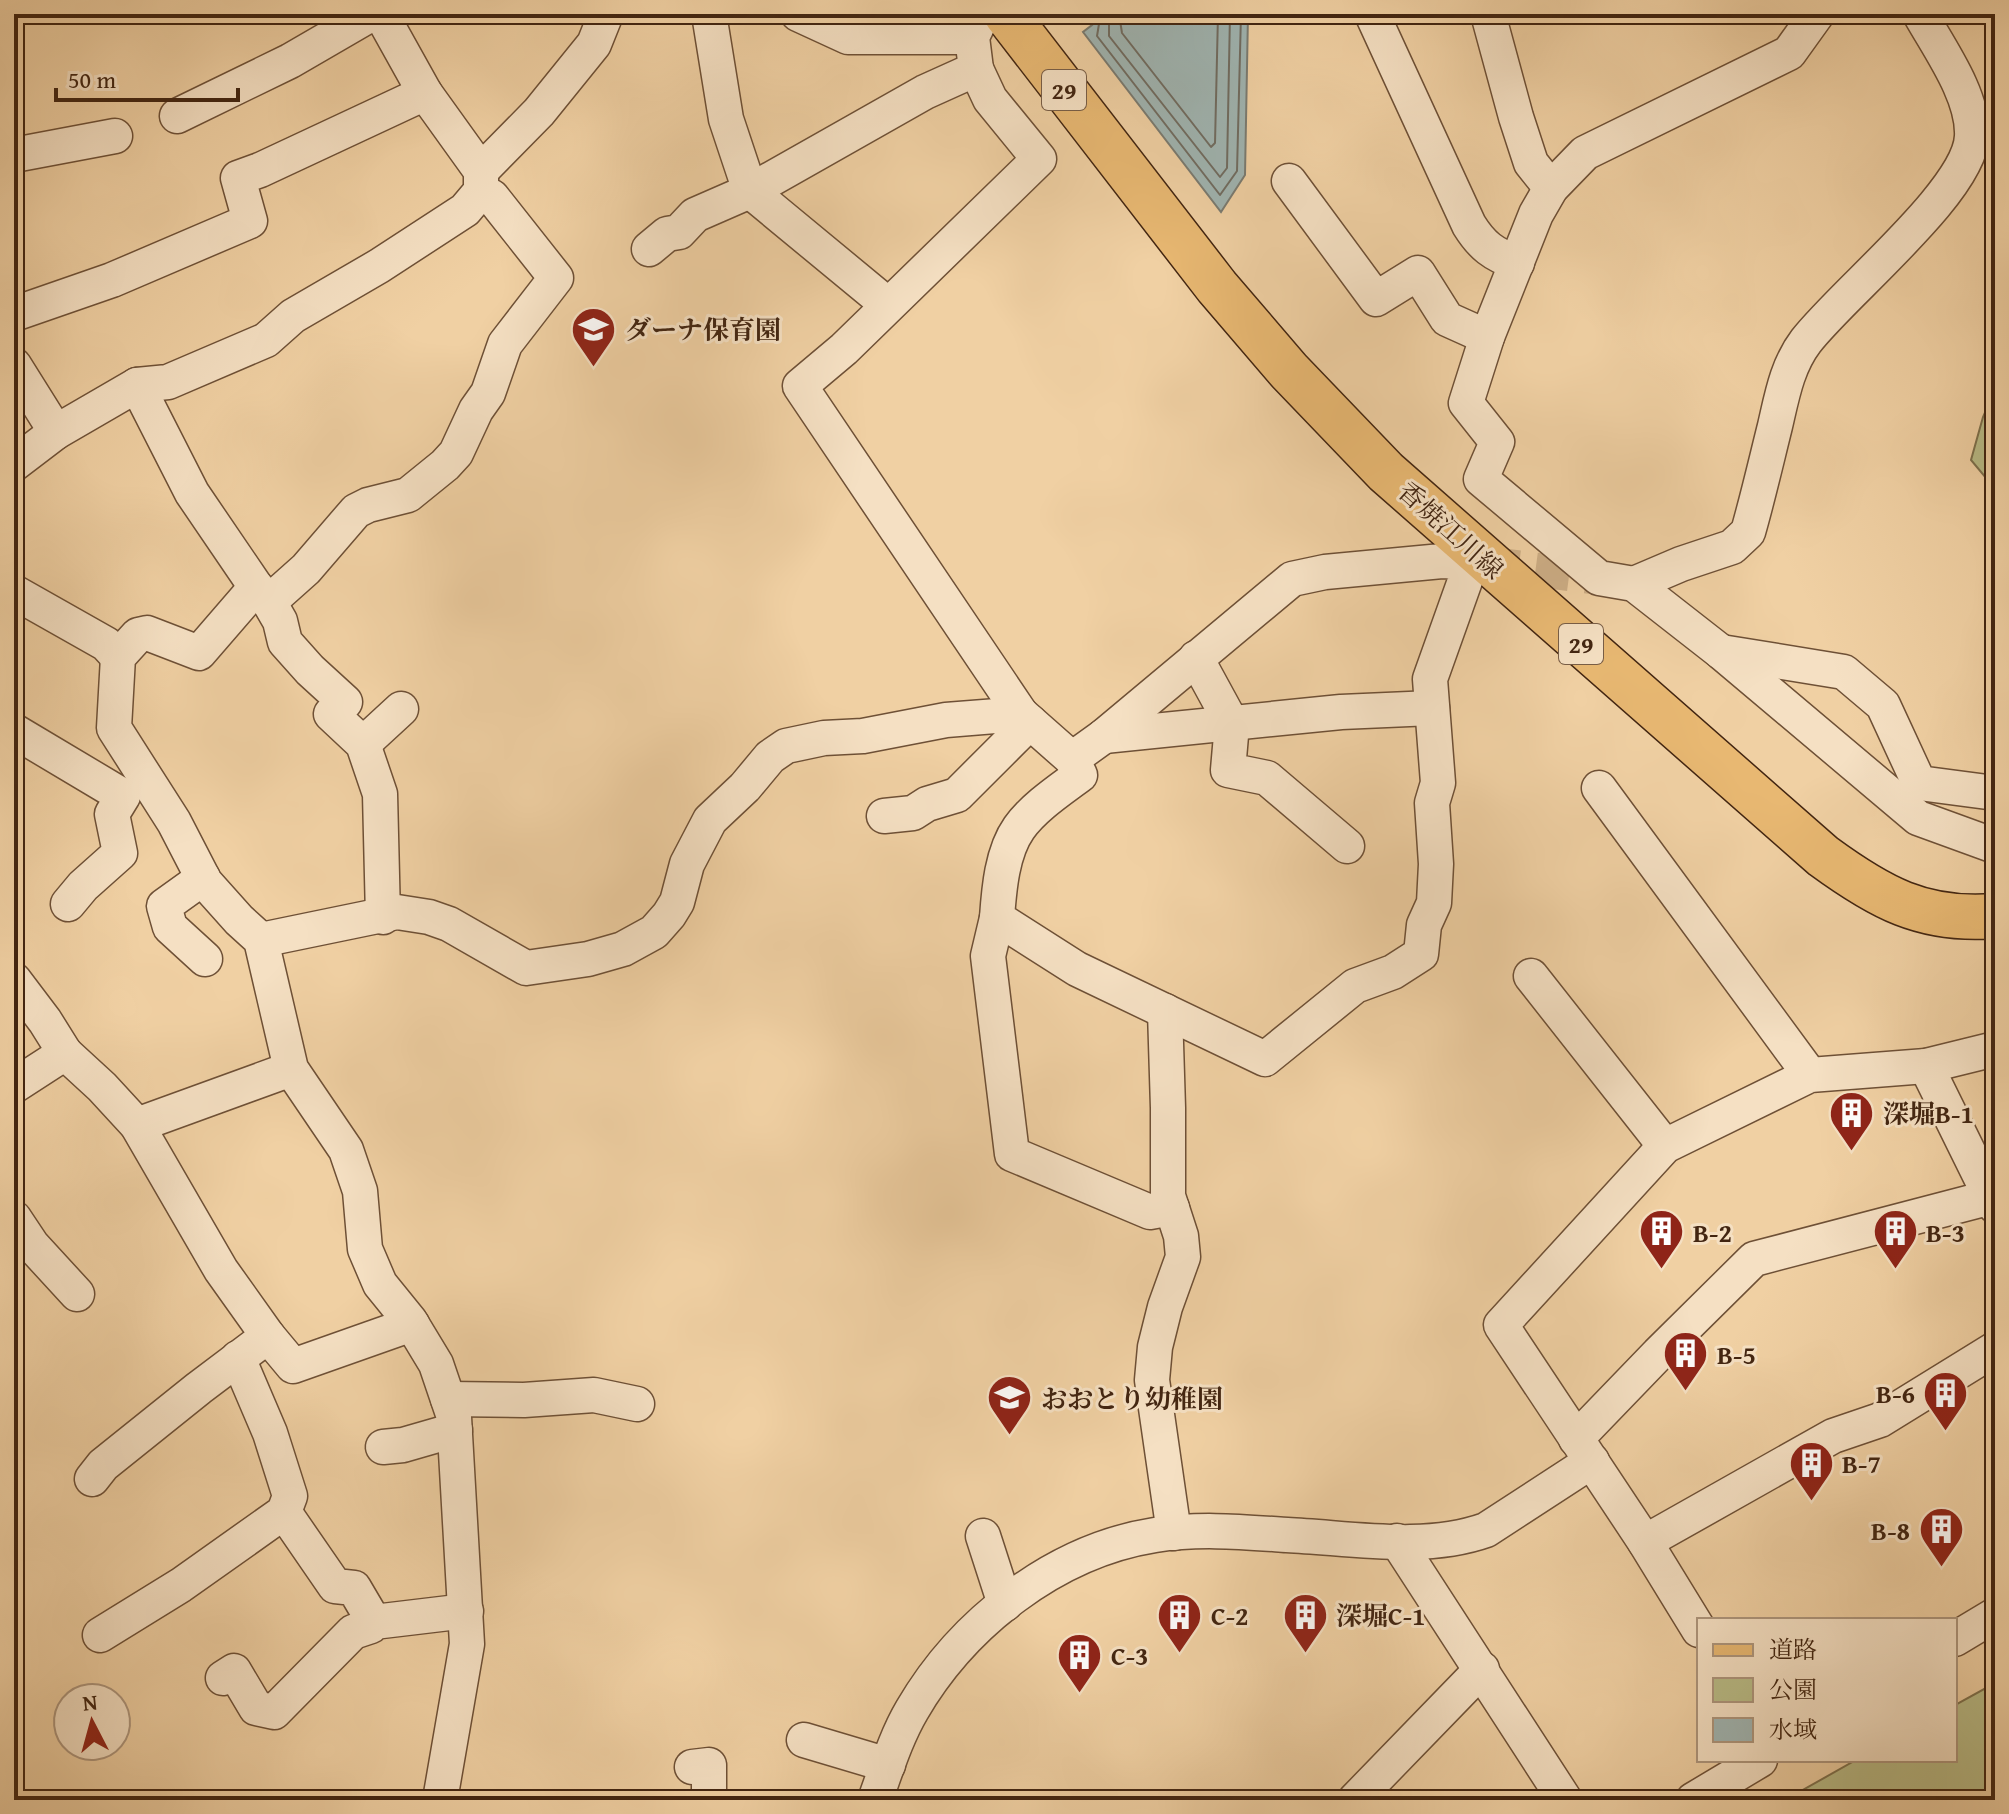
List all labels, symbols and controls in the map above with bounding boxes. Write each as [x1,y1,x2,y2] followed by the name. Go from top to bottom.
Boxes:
[56,52,238,102] scale bar
[68,62,116,97] text: 50 m
[1042,70,1086,110] road number: 29
[570,305,618,368] school or university icon: ダーナ保育園
[625,310,781,349] place label: ダーナ保育園
[1390,472,1512,588] street label: 香焼江川線
[1559,624,1603,664] road number: 29
[1828,1089,1876,1152] building icon: 深堀B-1
[1883,1094,1974,1133] place label: 深堀B-1
[1638,1208,1686,1271] building icon: B-2
[1871,1208,1919,1271] building icon: B-3
[1693,1213,1732,1252] place label: B-2
[1926,1213,1965,1252] place label: B-3
[1662,1330,1710,1393] building icon: B-5
[1717,1335,1756,1374] place label: B-5
[1922,1369,1970,1432] building icon: B-6
[986,1374,1034,1437] school or university icon: おおとり幼稚園
[1876,1374,1915,1413] place label: B-6
[1041,1379,1223,1418] place label: おおとり幼稚園
[1787,1439,1835,1502] building icon: B-7
[1842,1444,1881,1483] place label: B-7
[1917,1506,1965,1569] building icon: B-8
[1871,1511,1910,1550] place label: B-8
[1156,1591,1204,1654] building icon: C-2
[1281,1591,1329,1654] building icon: 深堀C-1
[1211,1596,1249,1635] place label: C-2
[1336,1596,1426,1635] place label: 深堀C-1
[1697,1618,1957,1762] legend
[1056,1631,1104,1694] building icon: C-3
[1769,1632,1817,1667] text: 道路
[1111,1636,1149,1675] place label: C-3
[1769,1672,1817,1707] text: 公園
[52,1682,132,1762] north arrow
[81,1685,99,1719] text: N
[1769,1712,1817,1747] text: 水域

